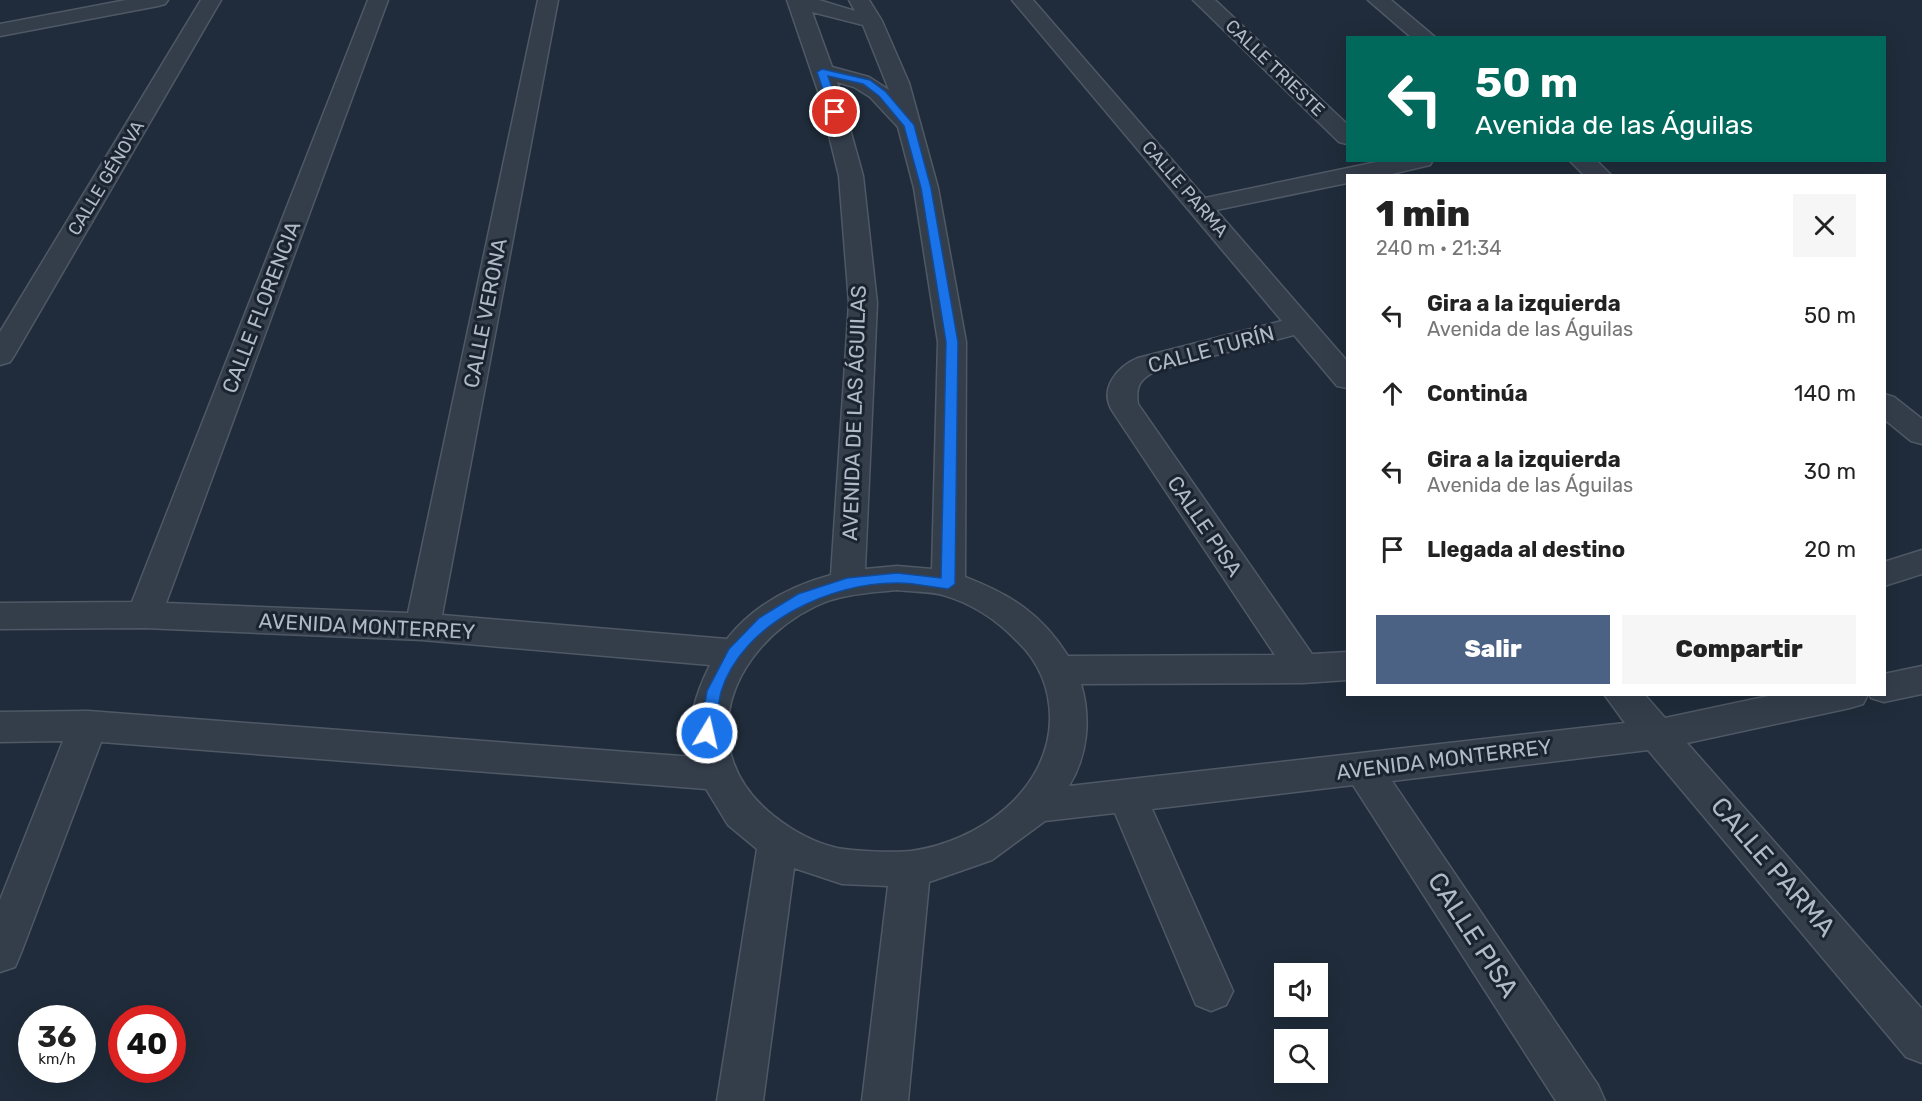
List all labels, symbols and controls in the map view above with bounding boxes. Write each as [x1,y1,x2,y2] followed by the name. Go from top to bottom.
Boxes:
[1221,15,1329,121] street label: CALLE TRIESTE
[1475,58,1578,108] text: 50 m
[1376,60,1454,138] icon: left
[809,86,860,137] pin
[818,95,851,128] icon: arrive
[1475,109,1753,141] text: Avenida de las Águilas
[63,117,149,239] street label: CALLE GÉNOVA
[1137,136,1233,242] street label: CALLE PARMA
[1376,192,1470,235] text: 1 min
[1793,194,1856,257] button: close
[217,217,305,397] street label: CALLE FLORENCIA
[458,236,512,390] street label: CALLE VERONA
[1376,236,1502,260] text: 240 m · 21:34
[837,285,871,541] street label: AVENIDA DE LAS ÁGUILAS
[1427,290,1621,317] text: Gira a la izquierda
[1376,299,1409,332] icon: left
[1804,302,1856,329] text: 50 m
[1427,317,1633,341] text: Avenida de las Águilas
[1145,320,1277,378] street label: CALLE TURÍN
[1376,377,1409,410] icon: ahead
[1427,380,1528,407] text: Continúa
[1794,380,1856,407] text: 140 m
[1427,446,1621,473] text: Gira a la izquierda
[1376,455,1409,488] icon: left
[1804,458,1856,485] text: 30 m
[1162,471,1248,581] street label: CALLE PISA
[1427,473,1633,497] text: Avenida de las Águilas
[1376,533,1409,566] icon: arrive
[1427,536,1625,563] text: Llegada al destino
[1804,536,1856,563] text: 20 m
[258,608,476,644] street label: AVENIDA MONTERREY
[1376,615,1610,684] button: Salir
[1622,615,1856,684] button: Compartir
[675,701,739,765] position arrow
[1335,733,1553,785] street label: AVENIDA MONTERREY
[1704,791,1842,943] street label: CALLE PARMA
[1421,867,1525,1003] street label: CALLE PISA
[1274,963,1328,1083] map controls
[1274,963,1328,1017] button: sound
[108,1005,186,1083] speed limit sign: 40
[37,1019,77,1055] text: 36
[1274,1029,1328,1083] button: search
[38,1050,76,1068] text: km/h

